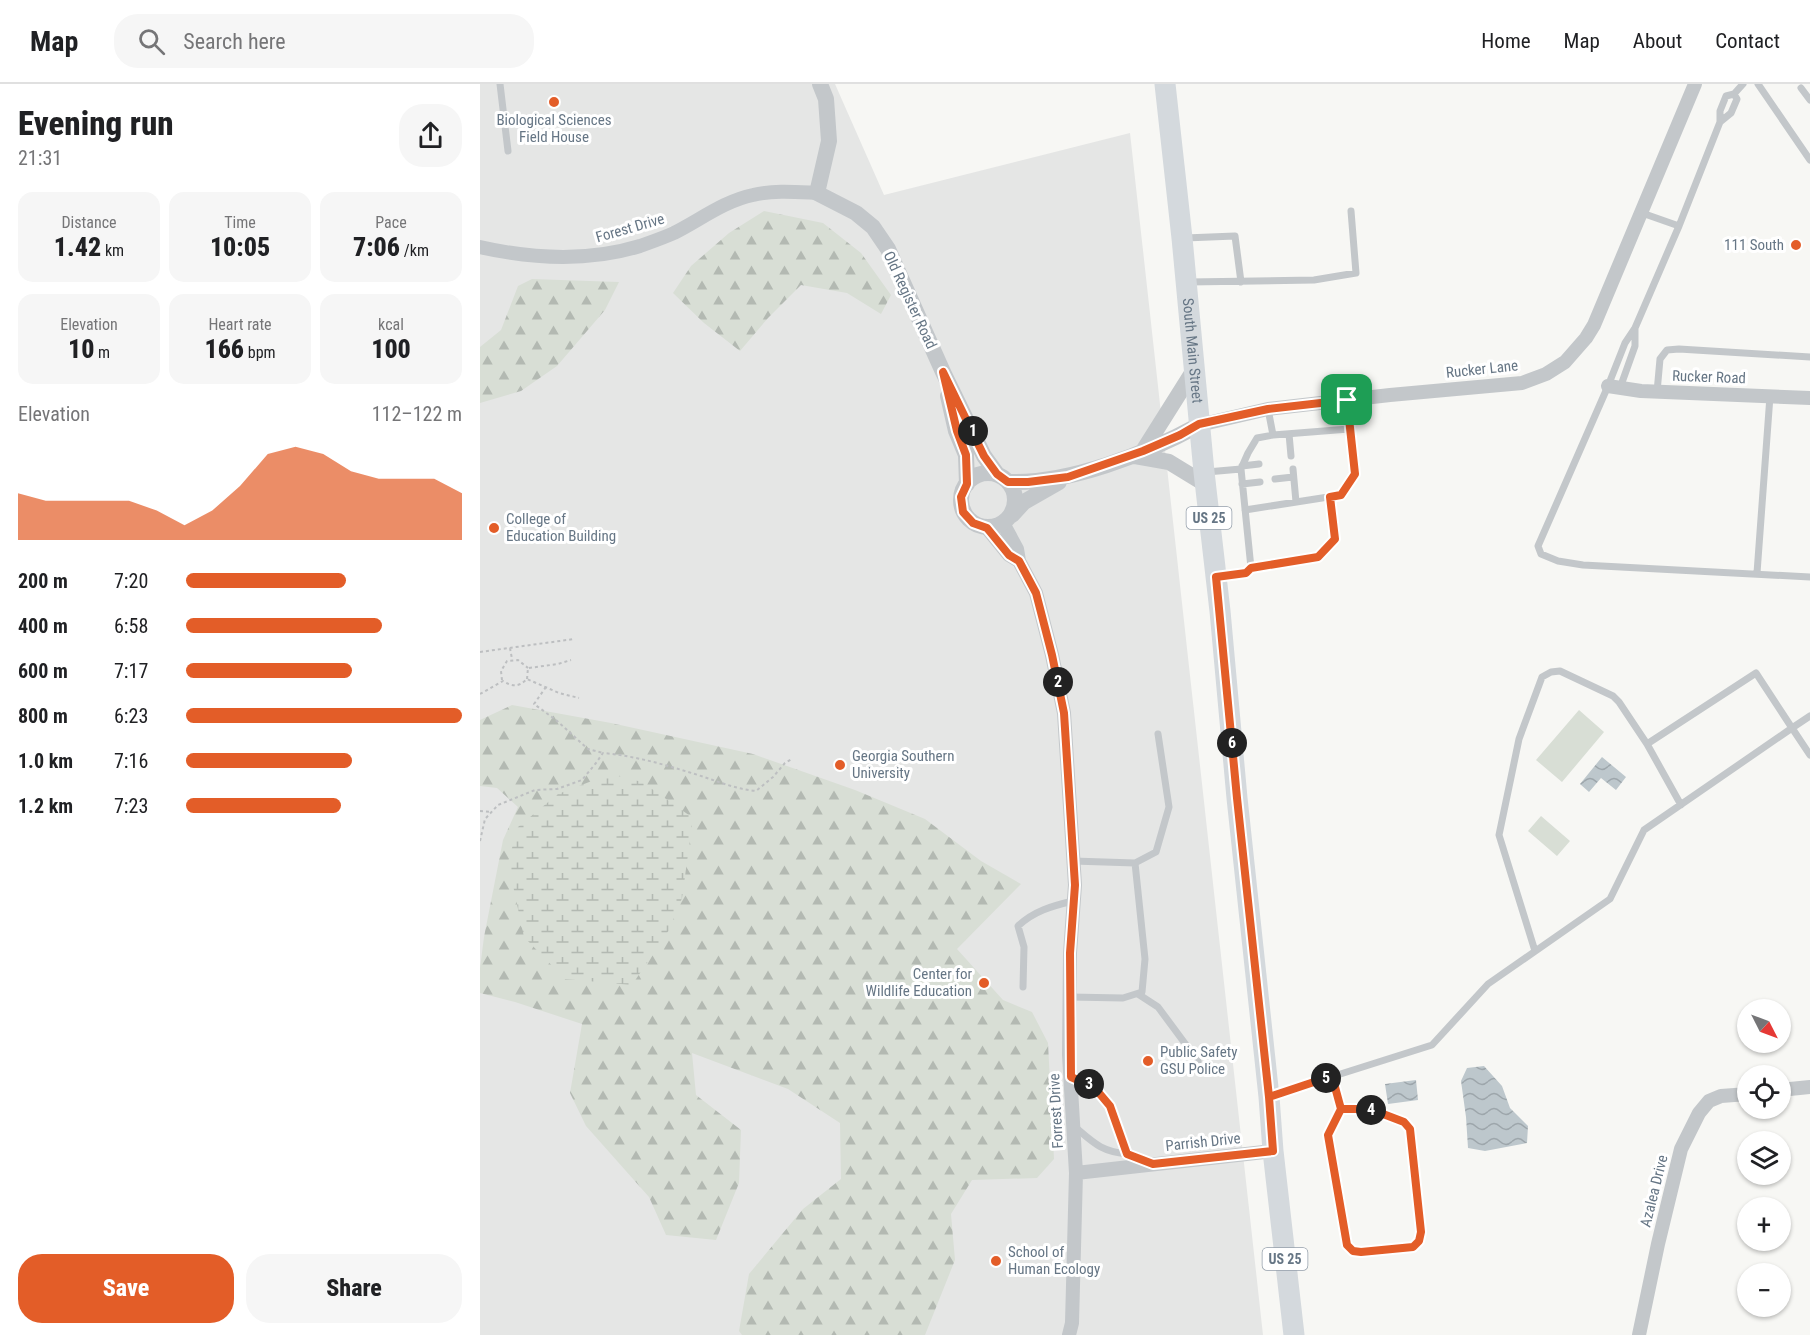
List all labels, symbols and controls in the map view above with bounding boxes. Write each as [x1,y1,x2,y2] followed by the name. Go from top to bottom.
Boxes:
[114,14,534,68] search box
[30,25,78,58] text: Map
[135,25,168,58] icon: search
[183,29,286,54] text: Search here
[1481,29,1531,53] text: Home
[1564,29,1600,53] text: Map
[1633,29,1682,53] text: About
[1715,29,1780,53] text: Contact
[547,95,561,109] marker: Biological Sciences Field House
[18,104,174,143] text: Evening run
[399,104,462,167] button: share
[496,111,612,146] place label: Biological Sciences Field House
[18,146,62,170] text: 21:31
[594,210,666,246] street label: Forest Drive
[61,213,117,232] text: Distance
[224,213,256,232] text: Time
[375,213,407,232] text: Pace
[54,232,101,262] text: 1.42
[210,232,270,262] text: 10:05
[353,232,400,262] text: 7:06
[1724,236,1784,254] place label: 111 South
[1789,238,1803,252] marker: 111 South
[101,241,124,260] text: km
[400,241,429,260] text: /km
[880,248,940,352] street label: Old Register Road
[1179,297,1206,404] street label: South Main Street
[60,315,118,334] text: Elevation
[208,315,272,334] text: Heart rate
[378,315,404,334] text: kcal
[68,334,94,364] text: 10
[204,334,244,364] text: 166
[371,334,411,364] text: 100
[94,343,110,362] text: m
[244,343,276,362] text: bpm
[1445,356,1519,382] street label: Rucker Lane
[1672,367,1746,387] street label: Rucker Road
[1321,374,1372,425] pin
[1330,383,1363,416] icon: arrive
[18,402,90,426] text: Elevation
[372,402,462,426] text: 112–122 m
[958,416,988,446] pin: 1
[969,421,977,440] text: 1
[1186,507,1232,529] road number: US 25
[506,510,616,545] place label: College of Education Building
[487,521,501,535] marker: College of Education Building
[18,569,68,593] text: 200 m
[114,569,148,593] text: 7:20
[18,614,68,638] text: 400 m
[114,614,148,638] text: 6:58
[18,659,68,683] text: 600 m
[114,659,148,683] text: 7:17
[1043,667,1073,697] pin: 2
[1054,672,1062,691] text: 2
[18,704,68,728] text: 800 m
[114,704,148,728] text: 6:23
[1217,728,1247,758] pin: 6
[1228,733,1236,752] text: 6
[852,747,954,782] place label: Georgia Southern University
[18,749,73,773] text: 1.0 km
[114,749,148,773] text: 7:16
[833,758,847,772] marker: Georgia Southern University
[18,794,73,818] text: 1.2 km
[114,794,148,818] text: 7:23
[866,965,972,1000] place label: Center for Wildlife Education
[977,976,991,990] marker: Center for Wildlife Education
[1737,999,1791,1053] north arrow
[1737,999,1791,1317] map controls
[1160,1043,1237,1078] place label: Public Safety GSU Police
[1141,1054,1155,1068] marker: Public Safety GSU Police
[1311,1063,1341,1093] pin: 5
[1737,1065,1791,1119] button: locate
[1322,1068,1330,1087] text: 5
[1074,1069,1104,1099] pin: 3
[1045,1073,1067,1149] street label: Forrest Drive
[1085,1074,1093,1093] text: 3
[1356,1095,1386,1125] pin: 4
[1367,1100,1375,1119] text: 4
[1165,1129,1241,1155] street label: Parrish Drive
[1737,1131,1791,1185] button: layers
[1636,1153,1672,1229] street label: Azalea Drive
[1737,1197,1791,1251] button: +
[1008,1243,1100,1278] place label: School of Human Ecology
[1262,1248,1308,1270] road number: US 25
[18,1254,234,1323] button: Save
[246,1254,462,1323] button: Share
[989,1254,1003,1268] marker: School of Human Ecology
[1737,1263,1791,1317] button: −

